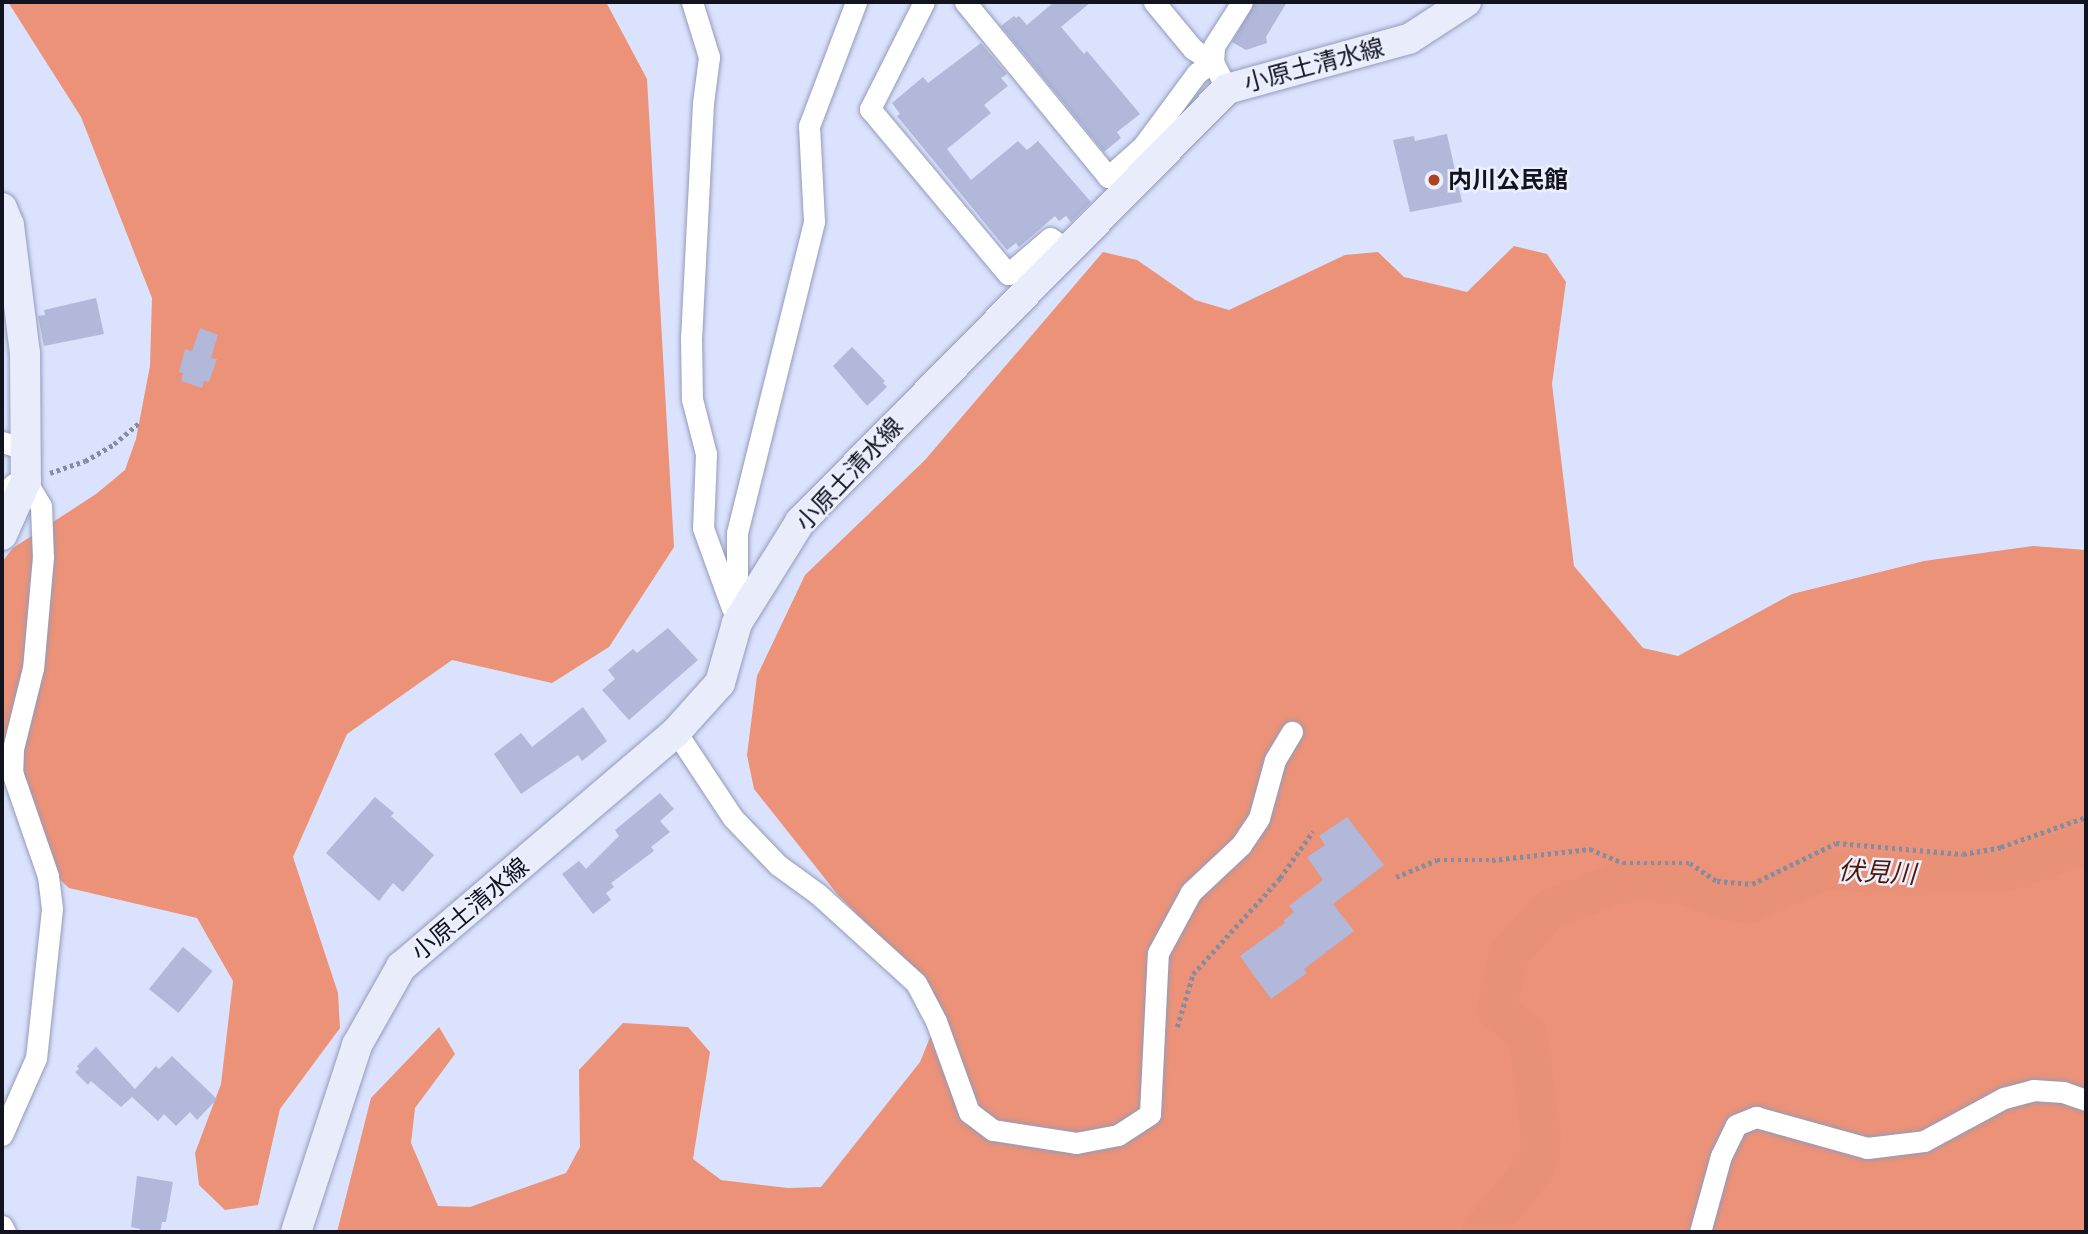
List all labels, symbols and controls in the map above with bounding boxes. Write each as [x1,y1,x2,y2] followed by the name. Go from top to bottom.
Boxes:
[1241,32,1387,98] street label: 小原土清水線
[1448,166,1568,194] place label: 内川公民館
[1426,172,1442,188] marker: 内川公民館
[789,412,909,536] street label: 小原土清水線
[406,852,534,966] street label: 小原土清水線
[1837,854,1917,890] water label: 伏見川

